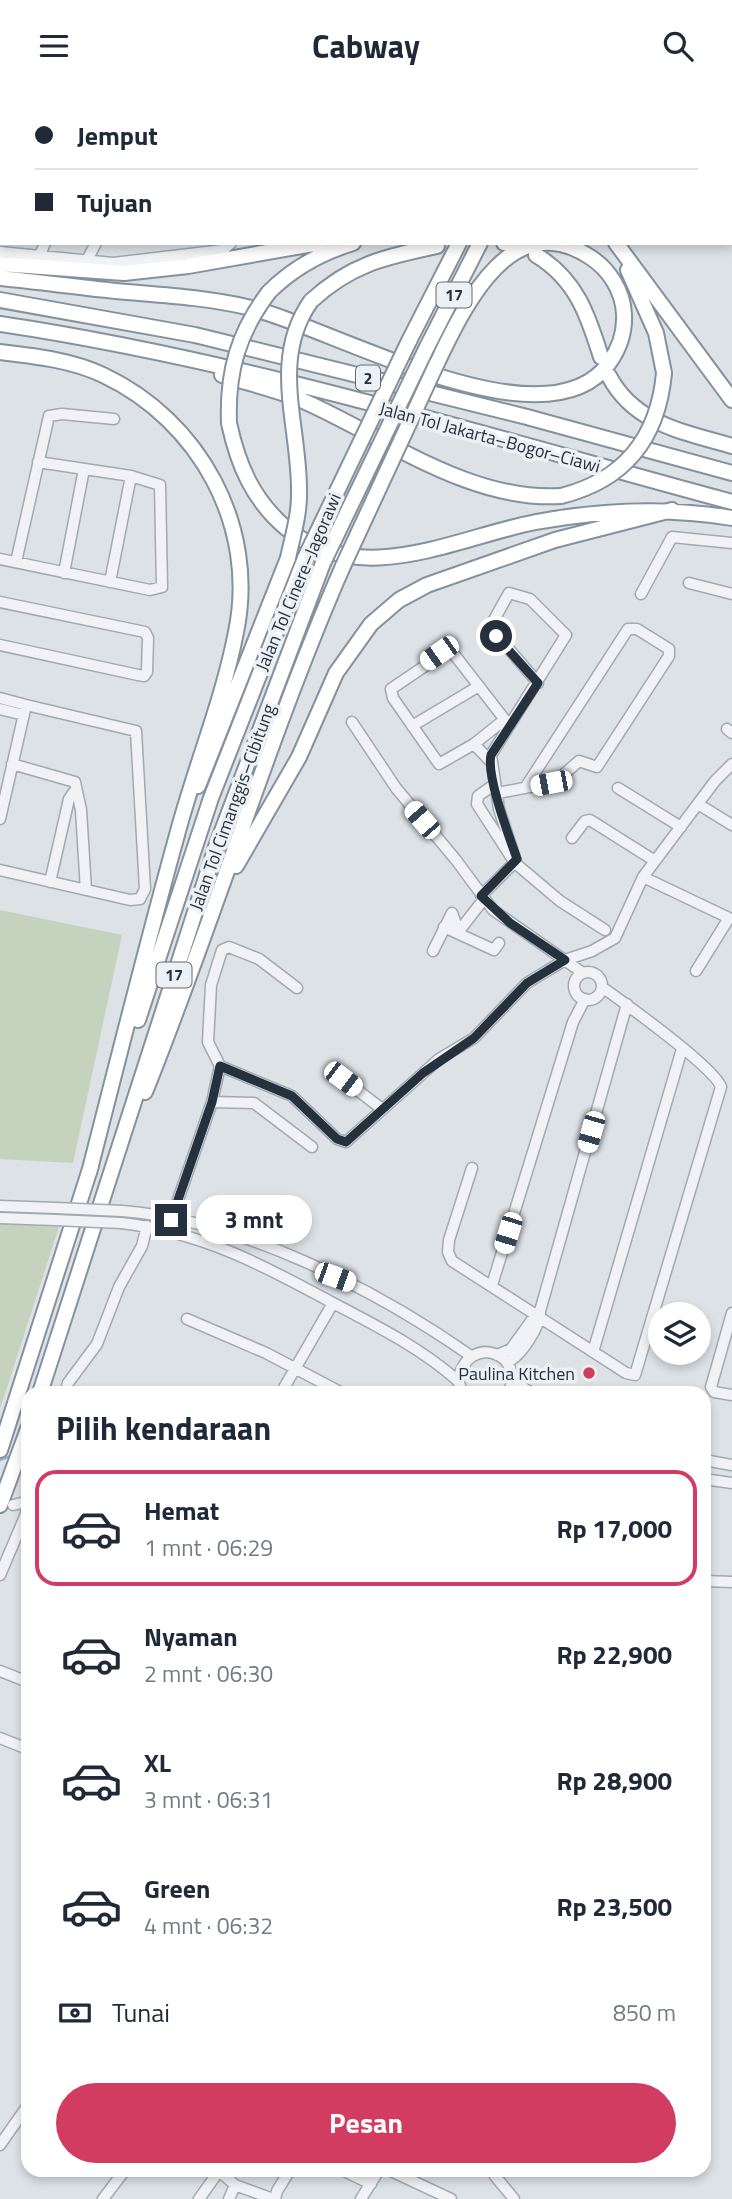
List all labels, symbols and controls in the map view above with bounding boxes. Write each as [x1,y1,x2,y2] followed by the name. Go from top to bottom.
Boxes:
[312,22,420,70] text: Cabway
[35,27,73,65] icon: menu
[659,27,697,65] icon: search
[77,116,158,155] text: Jemput
[77,183,152,222] text: Tujuan
[436,283,472,307] road number: 17
[356,365,380,391] road number: 2
[377,394,603,480] street label: Jalan Tol Jakarta–Bogor–Ciawi
[248,489,348,675] street label: Jalan Tol Cinere–Jagorawi
[480,620,512,652] route start
[416,632,463,674] car
[182,700,282,914] street label: Jalan Tol Cimanggis–Cibitung
[529,769,574,797] car
[401,797,444,843] car
[156,963,192,988] road number: 17
[320,1058,367,1100] car
[576,1109,607,1155] car
[196,1195,311,1245] callout: 3 mnt
[225,1202,283,1237] text: 3 mnt
[155,1204,187,1236] route end
[492,1210,525,1256] car
[312,1260,359,1294] car
[648,1302,711,1365] map controls
[648,1302,711,1365] button: layers
[458,1360,575,1387] place label: Paulina Kitchen
[581,1365,597,1381] marker: Paulina Kitchen
[56,1404,271,1452] text: Pilih kendaraan
[144,1491,219,1530] text: Hemat
[60,1497,123,1560] icon: car
[556,1509,672,1548] text: Rp 17,000
[144,1530,273,1565] text: 1 mnt · 06:29
[144,1617,238,1656] text: Nyaman
[60,1623,123,1686] icon: car
[556,1635,672,1674] text: Rp 22,900
[144,1656,273,1691] text: 2 mnt · 06:30
[144,1743,171,1782] text: XL
[60,1749,123,1812] icon: car
[556,1761,672,1800] text: Rp 28,900
[144,1782,273,1817] text: 3 mnt · 06:31
[144,1869,210,1908] text: Green
[60,1875,123,1938] icon: car
[556,1887,672,1926] text: Rp 23,500
[144,1908,273,1943] text: 4 mnt · 06:32
[112,1993,170,2032] text: Tunai
[56,1994,94,2032] icon: cash
[613,1995,676,2030] text: 850 m
[56,2083,676,2163] button: Pesan

